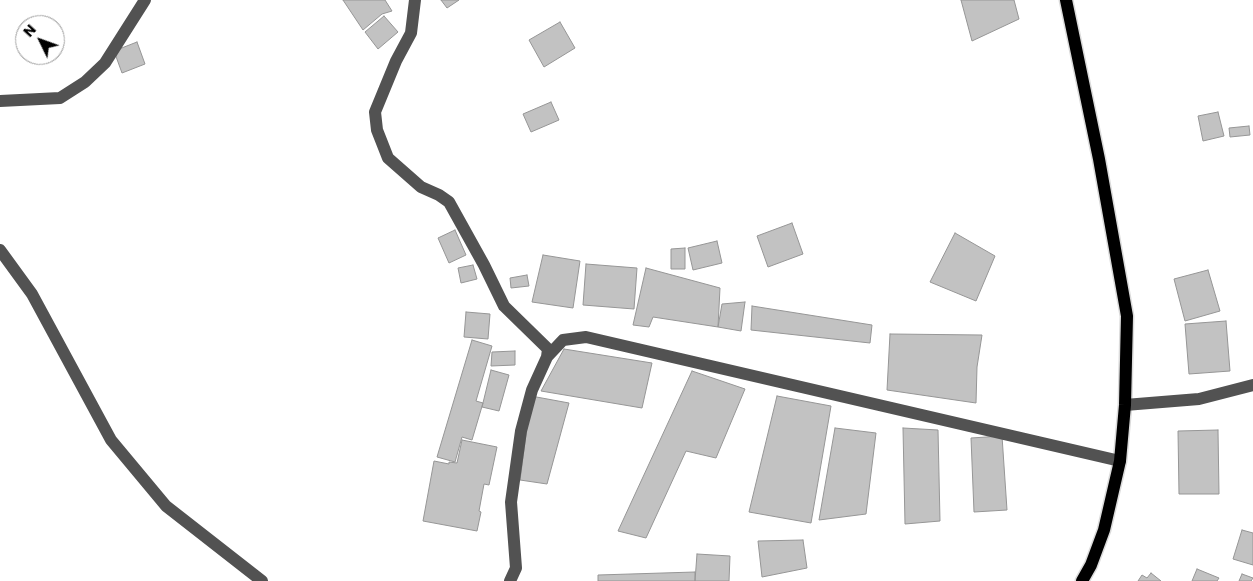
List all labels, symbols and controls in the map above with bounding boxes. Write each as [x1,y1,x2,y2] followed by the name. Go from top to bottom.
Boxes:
[15,15,65,65] north arrow
[19,20,41,41] text: N

